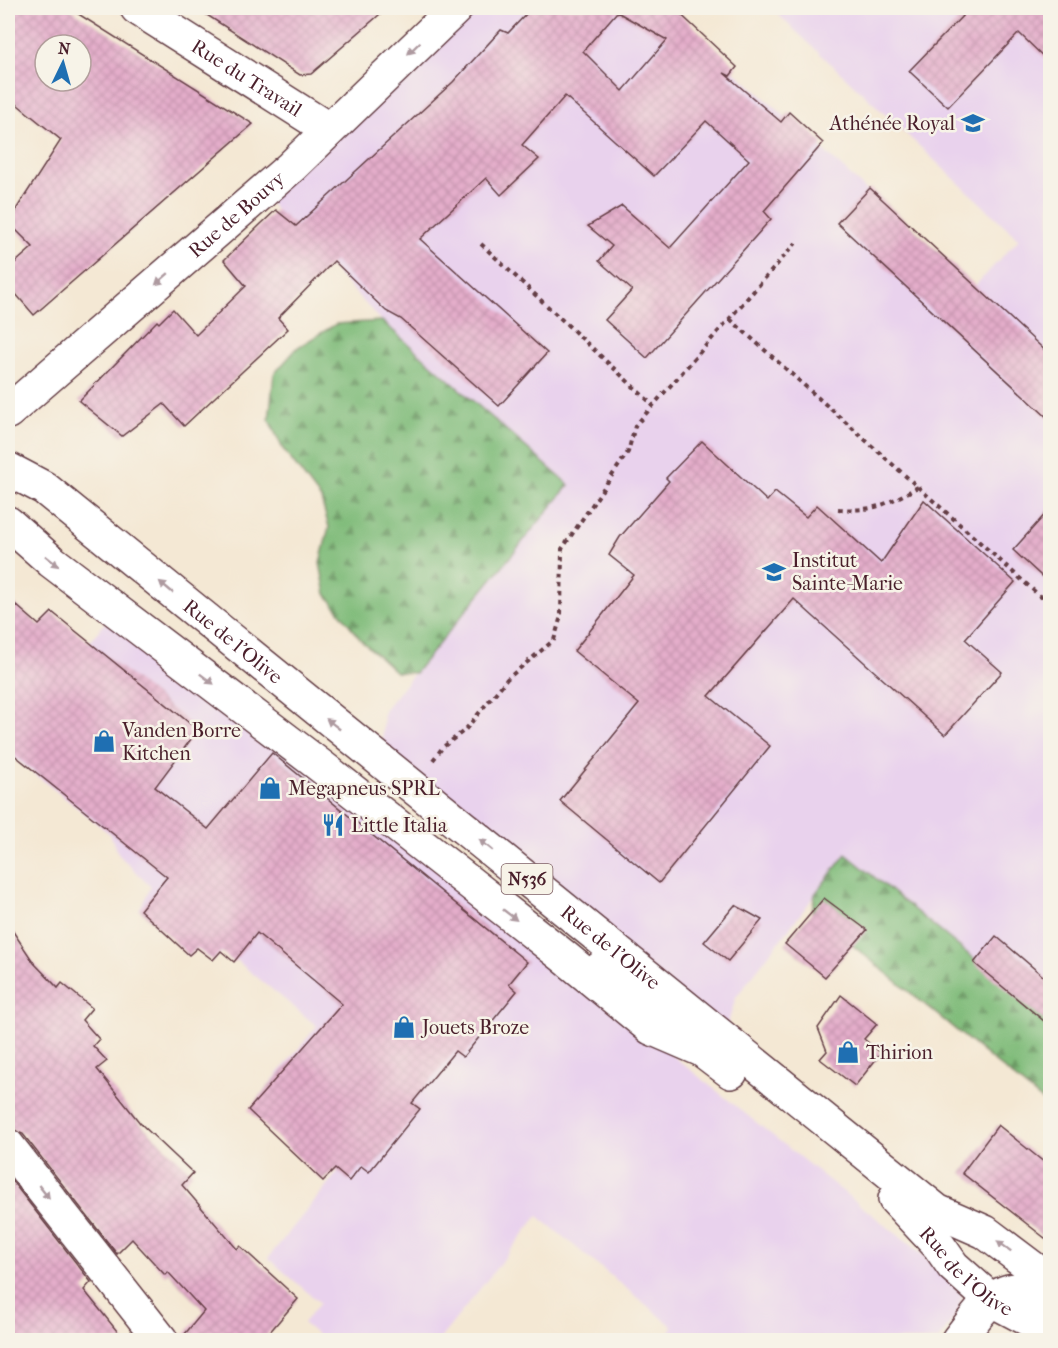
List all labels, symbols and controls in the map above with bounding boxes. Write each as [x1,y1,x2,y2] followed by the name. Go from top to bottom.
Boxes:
[33,33,93,93] north arrow
[187,34,307,121] street label: Rue du Travail
[57,39,72,59] text: N
[407,41,422,54] one-way arrow
[960,110,986,136] school or university icon: Athénée Royal
[829,112,955,135] place label: Athénée Royal
[184,166,290,262] street label: Rue de Bouvy
[155,272,170,285] one-way arrow
[792,549,903,595] place label: Institut Sainte-Marie
[44,554,59,567] one-way arrow
[761,559,787,585] school or university icon: Institut Sainte-Marie
[159,581,174,594] one-way arrow
[179,594,287,688] street label: Rue de l'Olive
[199,673,215,685] one-way arrow
[325,717,341,730] one-way arrow
[121,719,241,765] place label: Vanden Borre Kitchen
[91,728,117,754] shop icon: Vanden Borre Kitchen
[257,775,283,801] shop icon: Megapneus SPRL
[288,777,440,800] place label: Megapneus SPRL
[320,812,346,838] restaurant icon: Little Italia
[351,814,448,837] place label: Little Italia
[479,839,494,852] one-way arrow
[502,864,552,894] road number: N536
[557,900,665,994] street label: Rue de l'Olive
[503,908,518,920] one-way arrow
[391,1014,417,1040] shop icon: Jouets Broze
[420,1016,529,1039] place label: Jouets Broze
[835,1039,861,1065] shop icon: Thirion
[866,1041,933,1064] place label: Thirion
[37,1184,50,1200] one-way arrow
[915,1221,1017,1321] street label: Rue de l'Olive
[996,1240,1012,1252] one-way arrow

